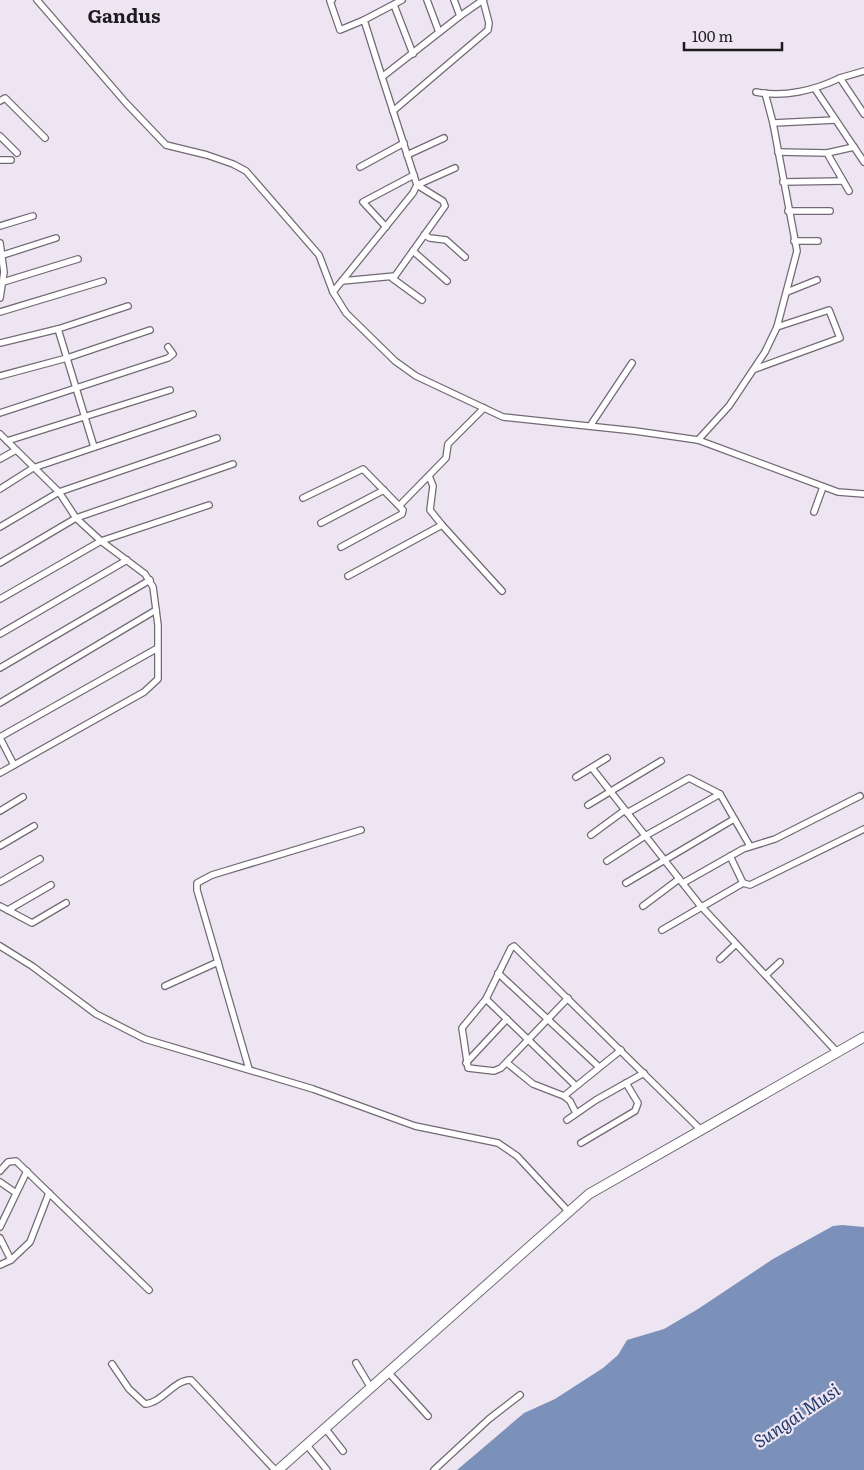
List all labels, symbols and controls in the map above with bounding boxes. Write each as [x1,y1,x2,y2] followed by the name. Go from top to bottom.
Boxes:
[88,1,161,29] district label: Gandus
[684,20,782,52] scale bar
[692,24,733,47] text: 100 m
[747,1375,845,1454] water label: Sungai Musi

